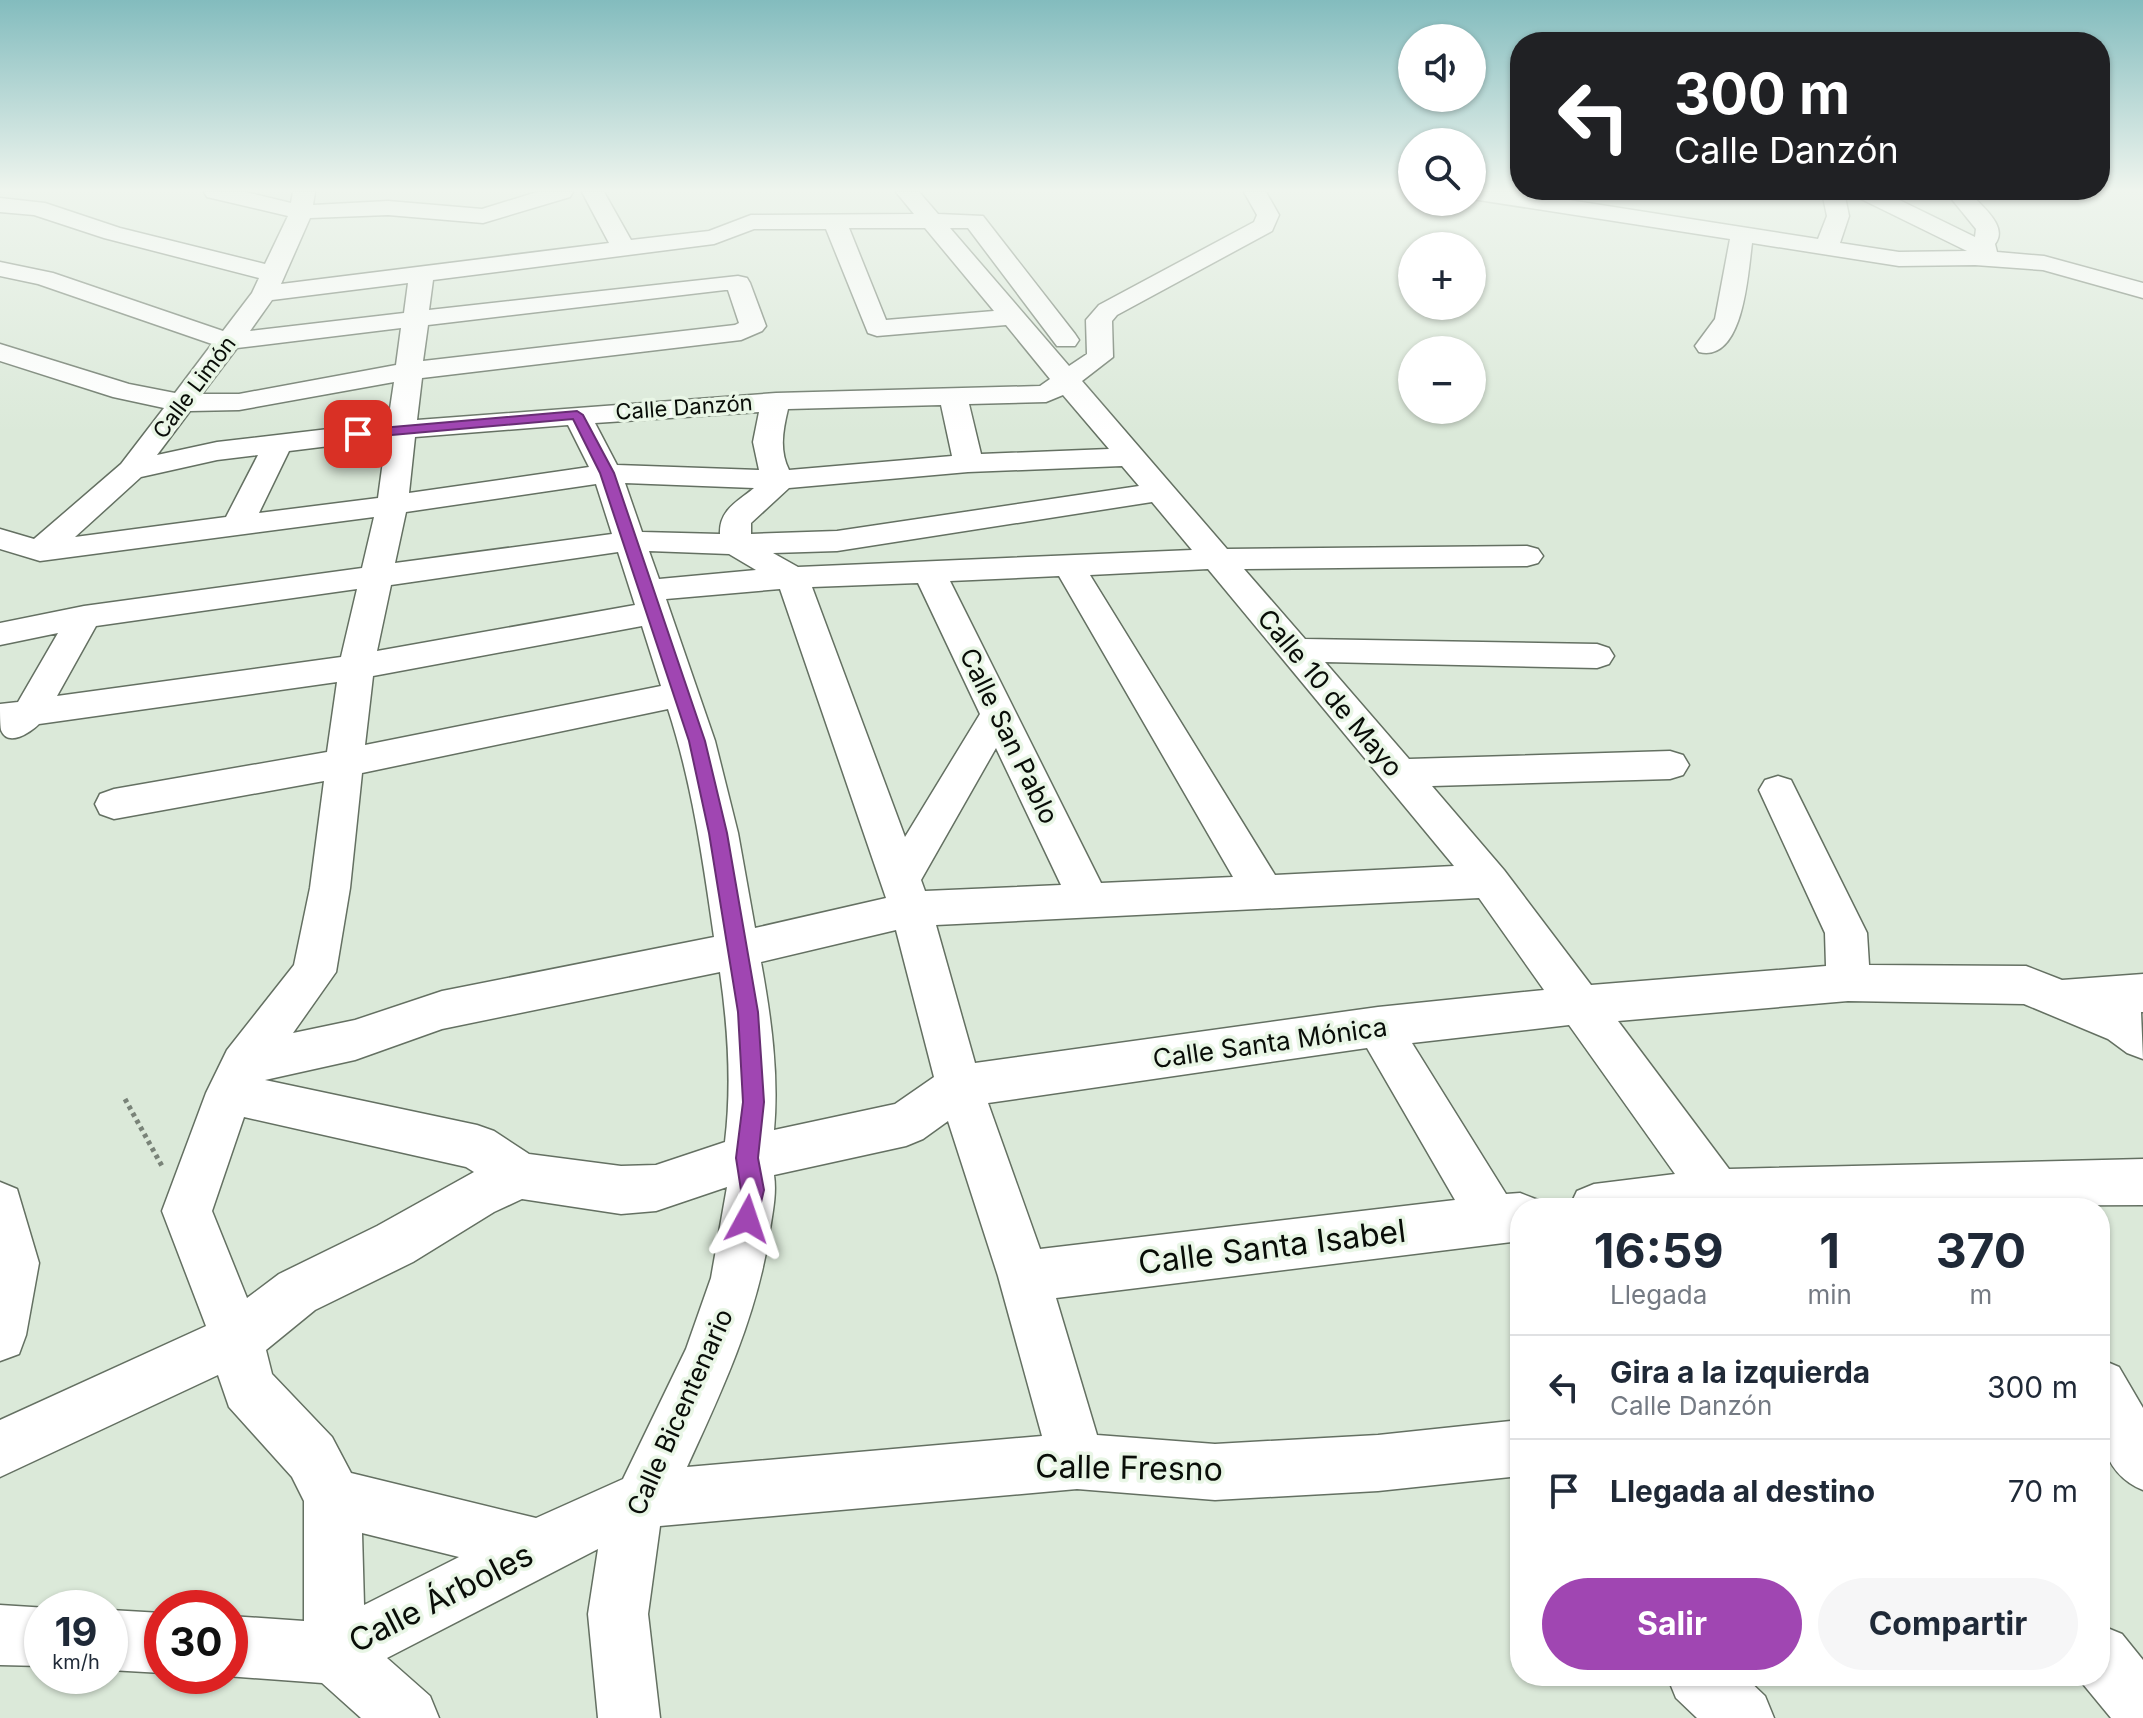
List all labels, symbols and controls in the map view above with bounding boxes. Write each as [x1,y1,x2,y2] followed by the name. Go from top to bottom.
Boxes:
[1398,24,1486,424] map controls
[1398,24,1486,112] button: sound
[1674,60,1850,128] text: 300 m
[1542,64,1646,168] icon: left
[1398,128,1486,216] button: search
[1674,128,1899,172] text: Calle Danzón
[1398,232,1486,320] button: +
[147,331,241,443] street label: Calle Limón
[1398,336,1486,424] button: −
[615,389,753,425] street label: Calle Danzón
[324,400,392,468] pin
[336,412,380,456] icon: arrive
[1251,603,1409,783] street label: Calle 10 de Mayo
[954,643,1065,829] street label: Calle San Pablo
[1151,1011,1389,1074] street label: Calle Santa Mónica
[705,1177,789,1261] position arrow
[1136,1211,1408,1282] street label: Calle Santa Isabel
[1594,1221,1724,1280] text: 16:59
[1819,1221,1840,1280] text: 1
[1936,1221,2026,1280] text: 370
[1610,1279,1707,1310] text: Llegada
[1807,1279,1852,1310] text: min
[1969,1279,1992,1310] text: m
[620,1304,739,1520] street label: Calle Bicentenario
[1610,1354,1870,1390] text: Gira a la izquierda
[1542,1365,1586,1409] icon: left
[1987,1369,2078,1405] text: 300 m
[1610,1390,1772,1421] text: Calle Danzón
[1035,1446,1223,1489] street label: Calle Fresno
[1542,1469,1586,1513] icon: arrive
[1610,1473,1875,1509] text: Llegada al destino
[2008,1473,2078,1509] text: 70 m
[342,1535,539,1661] street label: Calle Árboles
[1542,1578,1802,1670] button: Salir
[1818,1578,2078,1670] button: Compartir
[144,1590,248,1694] speed limit sign: 30
[54,1607,98,1656] text: 19
[52,1650,100,1674] text: km/h

